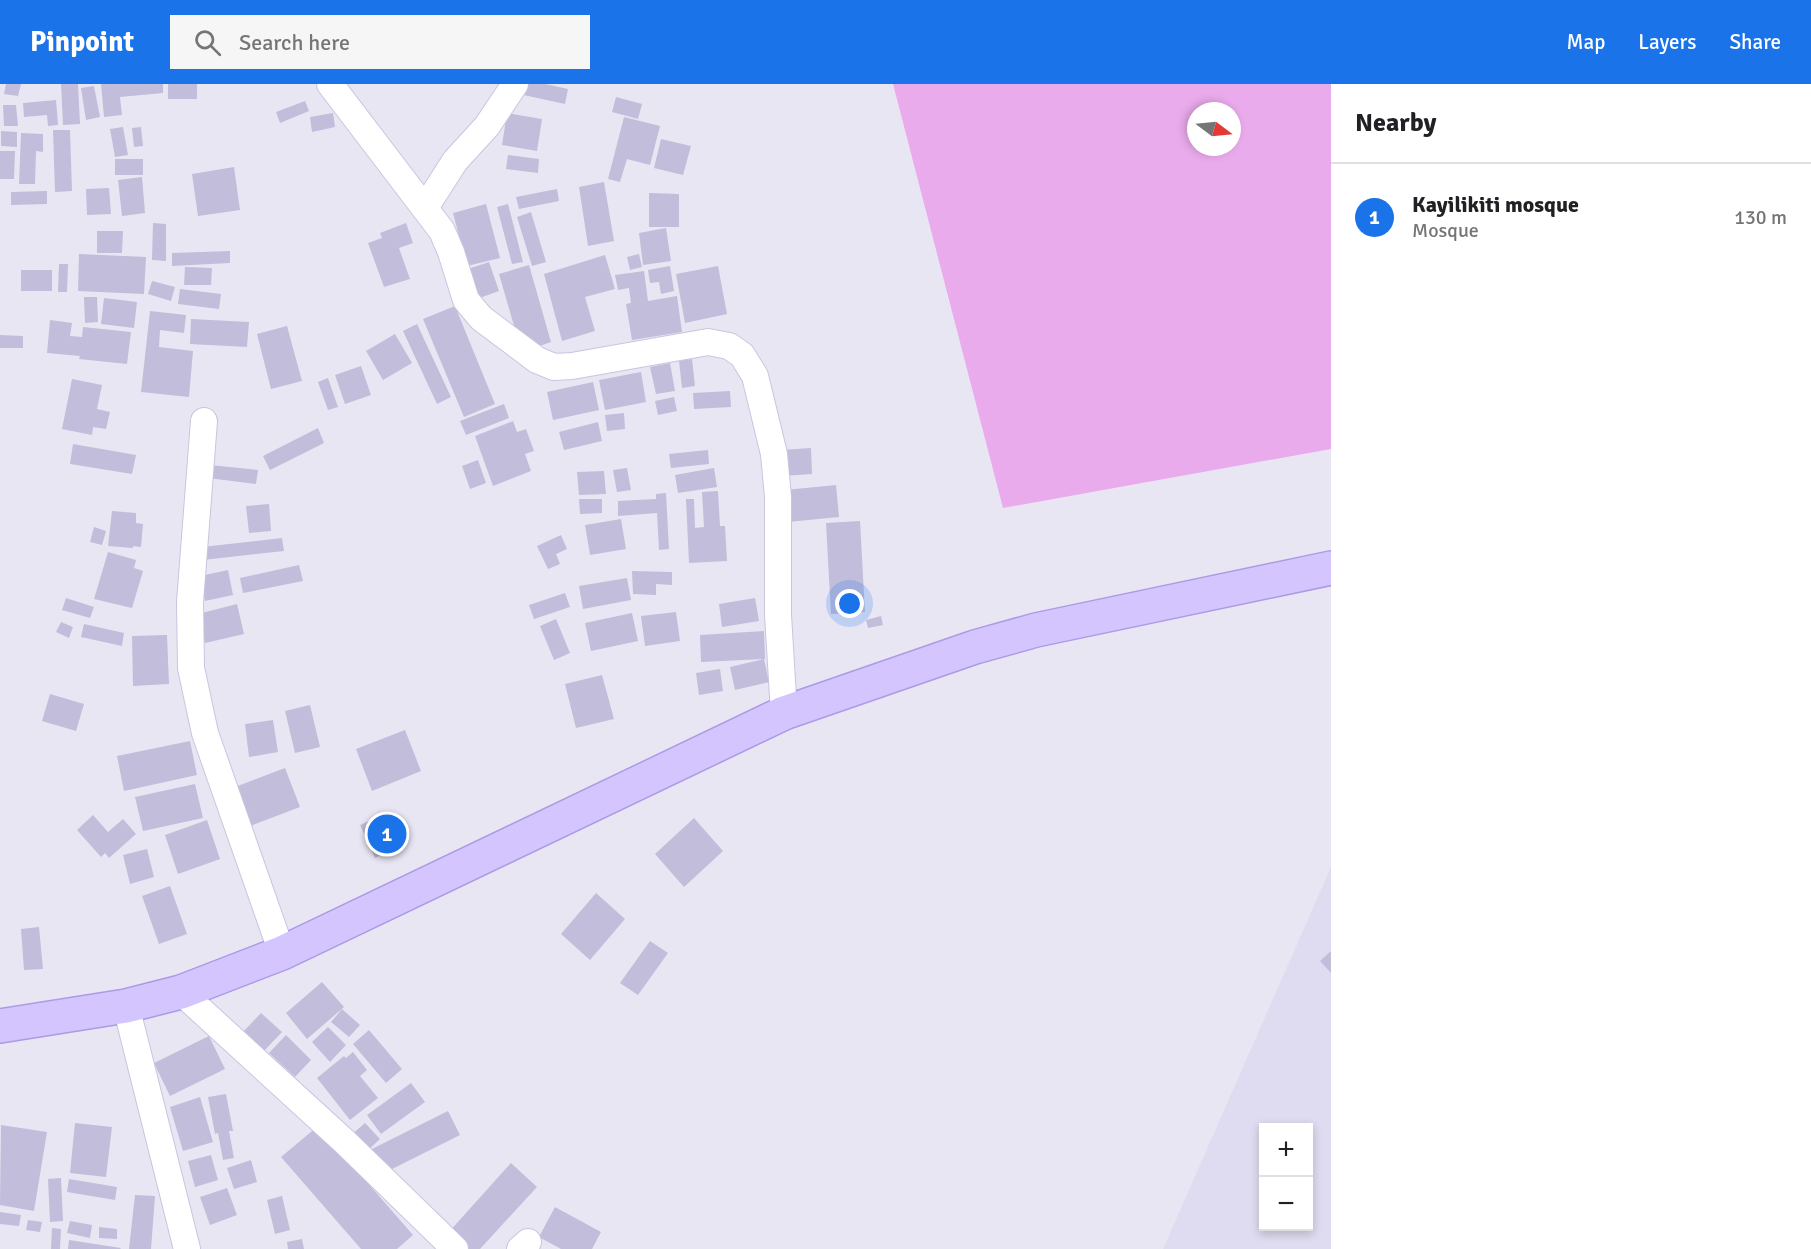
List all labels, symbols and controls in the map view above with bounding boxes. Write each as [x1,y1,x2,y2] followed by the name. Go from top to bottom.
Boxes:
[170,15,590,69] search box
[30,25,134,59] text: Pinpoint
[191,26,224,59] icon: search
[239,29,350,56] text: Search here
[1567,29,1605,55] text: Map
[1638,29,1696,55] text: Layers
[1729,29,1781,55] text: Share
[1187,102,1241,156] north arrow
[1355,107,1436,139] text: Nearby
[1412,191,1579,218] text: Kayilikiti mosque
[1369,205,1380,230] text: 1
[1734,205,1787,230] text: 130 m
[1412,218,1479,243] text: Mosque
[835,589,864,618] your location
[368,812,406,856] pin: 1
[1259,1123,1313,1231] map controls
[1259,1123,1313,1177] button: +
[1259,1177,1313,1231] button: −

